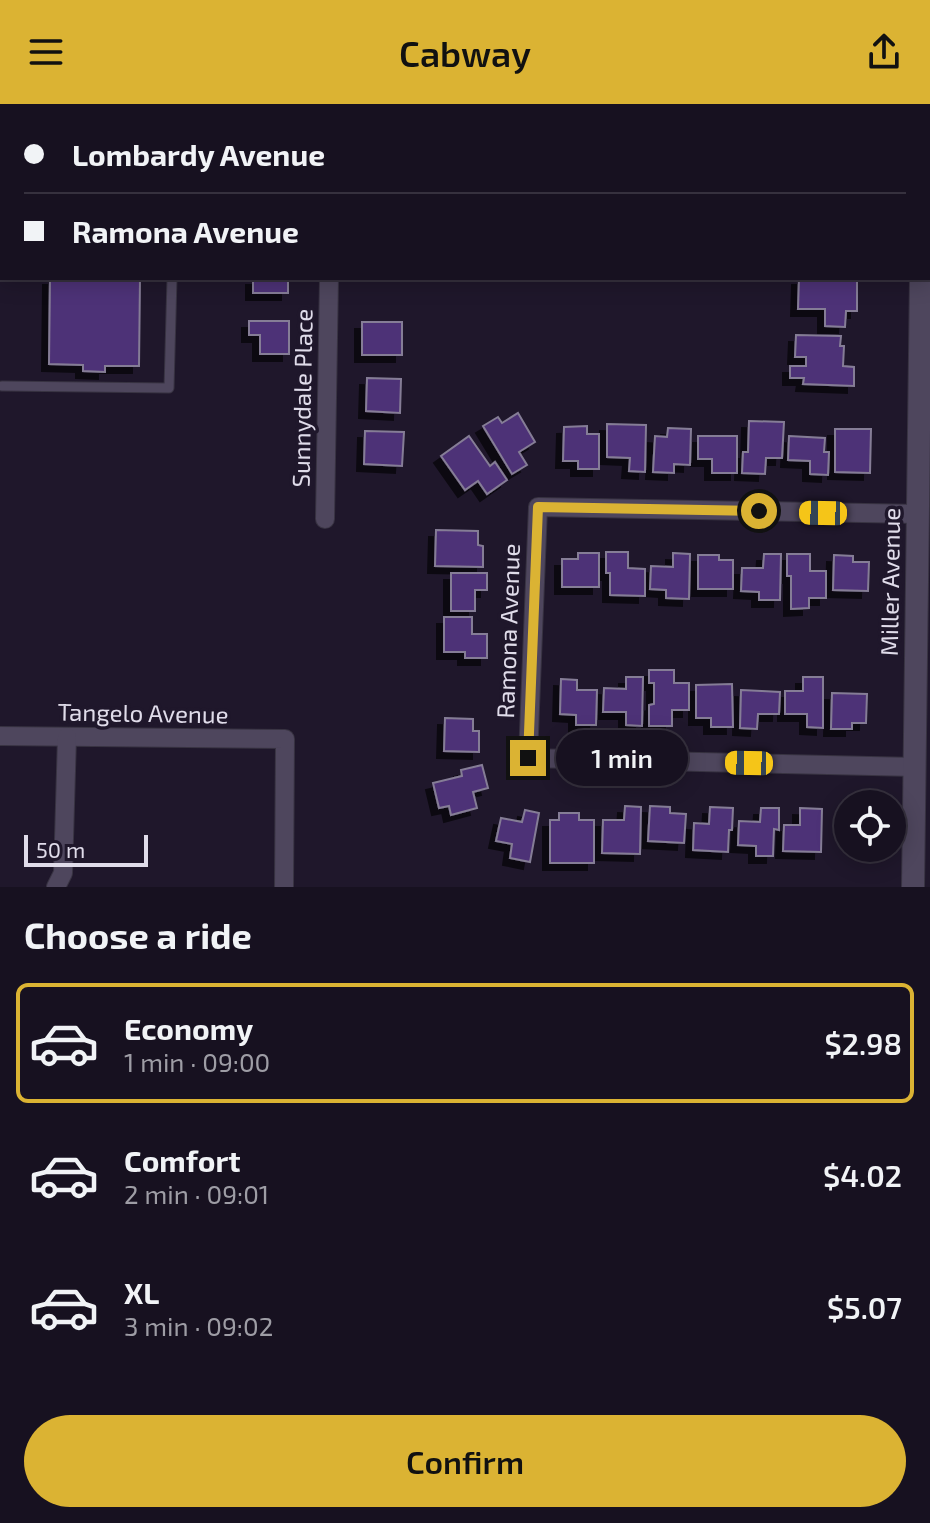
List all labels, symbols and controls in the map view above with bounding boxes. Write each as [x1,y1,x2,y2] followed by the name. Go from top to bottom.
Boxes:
[24,30,68,74] icon: menu
[862,30,906,74] icon: share
[399,31,531,74] text: Cabway
[72,136,325,172] text: Lombardy Avenue
[72,213,299,249] text: Ramona Avenue
[285,308,318,488] street label: Sunnydale Place
[741,493,777,529] route start
[799,501,847,525] car
[874,507,905,656] street label: Miller Avenue
[490,543,525,719] street label: Ramona Avenue
[57,697,229,728] street label: Tangelo Avenue
[556,730,688,786] callout: 1 min
[510,740,546,776] route end
[591,742,653,773] text: 1 min
[725,751,773,775] car
[834,790,906,862] map controls
[834,790,906,862] button: locate
[24,831,148,867] scale bar
[36,836,85,862] text: 50 m
[24,913,252,956] text: Choose a ride
[28,1007,100,1079] icon: car
[124,1010,253,1046] text: Economy
[825,1025,902,1061] text: $2.98
[124,1046,270,1077] text: 1 min · 09:00
[28,1139,100,1211] icon: car
[124,1142,241,1178] text: Comfort
[823,1157,902,1193] text: $4.02
[124,1178,269,1209] text: 2 min · 09:01
[28,1271,100,1343] icon: car
[124,1274,159,1310] text: XL
[827,1289,902,1325] text: $5.07
[124,1310,273,1341] text: 3 min · 09:02
[24,1415,906,1507] button: Confirm

